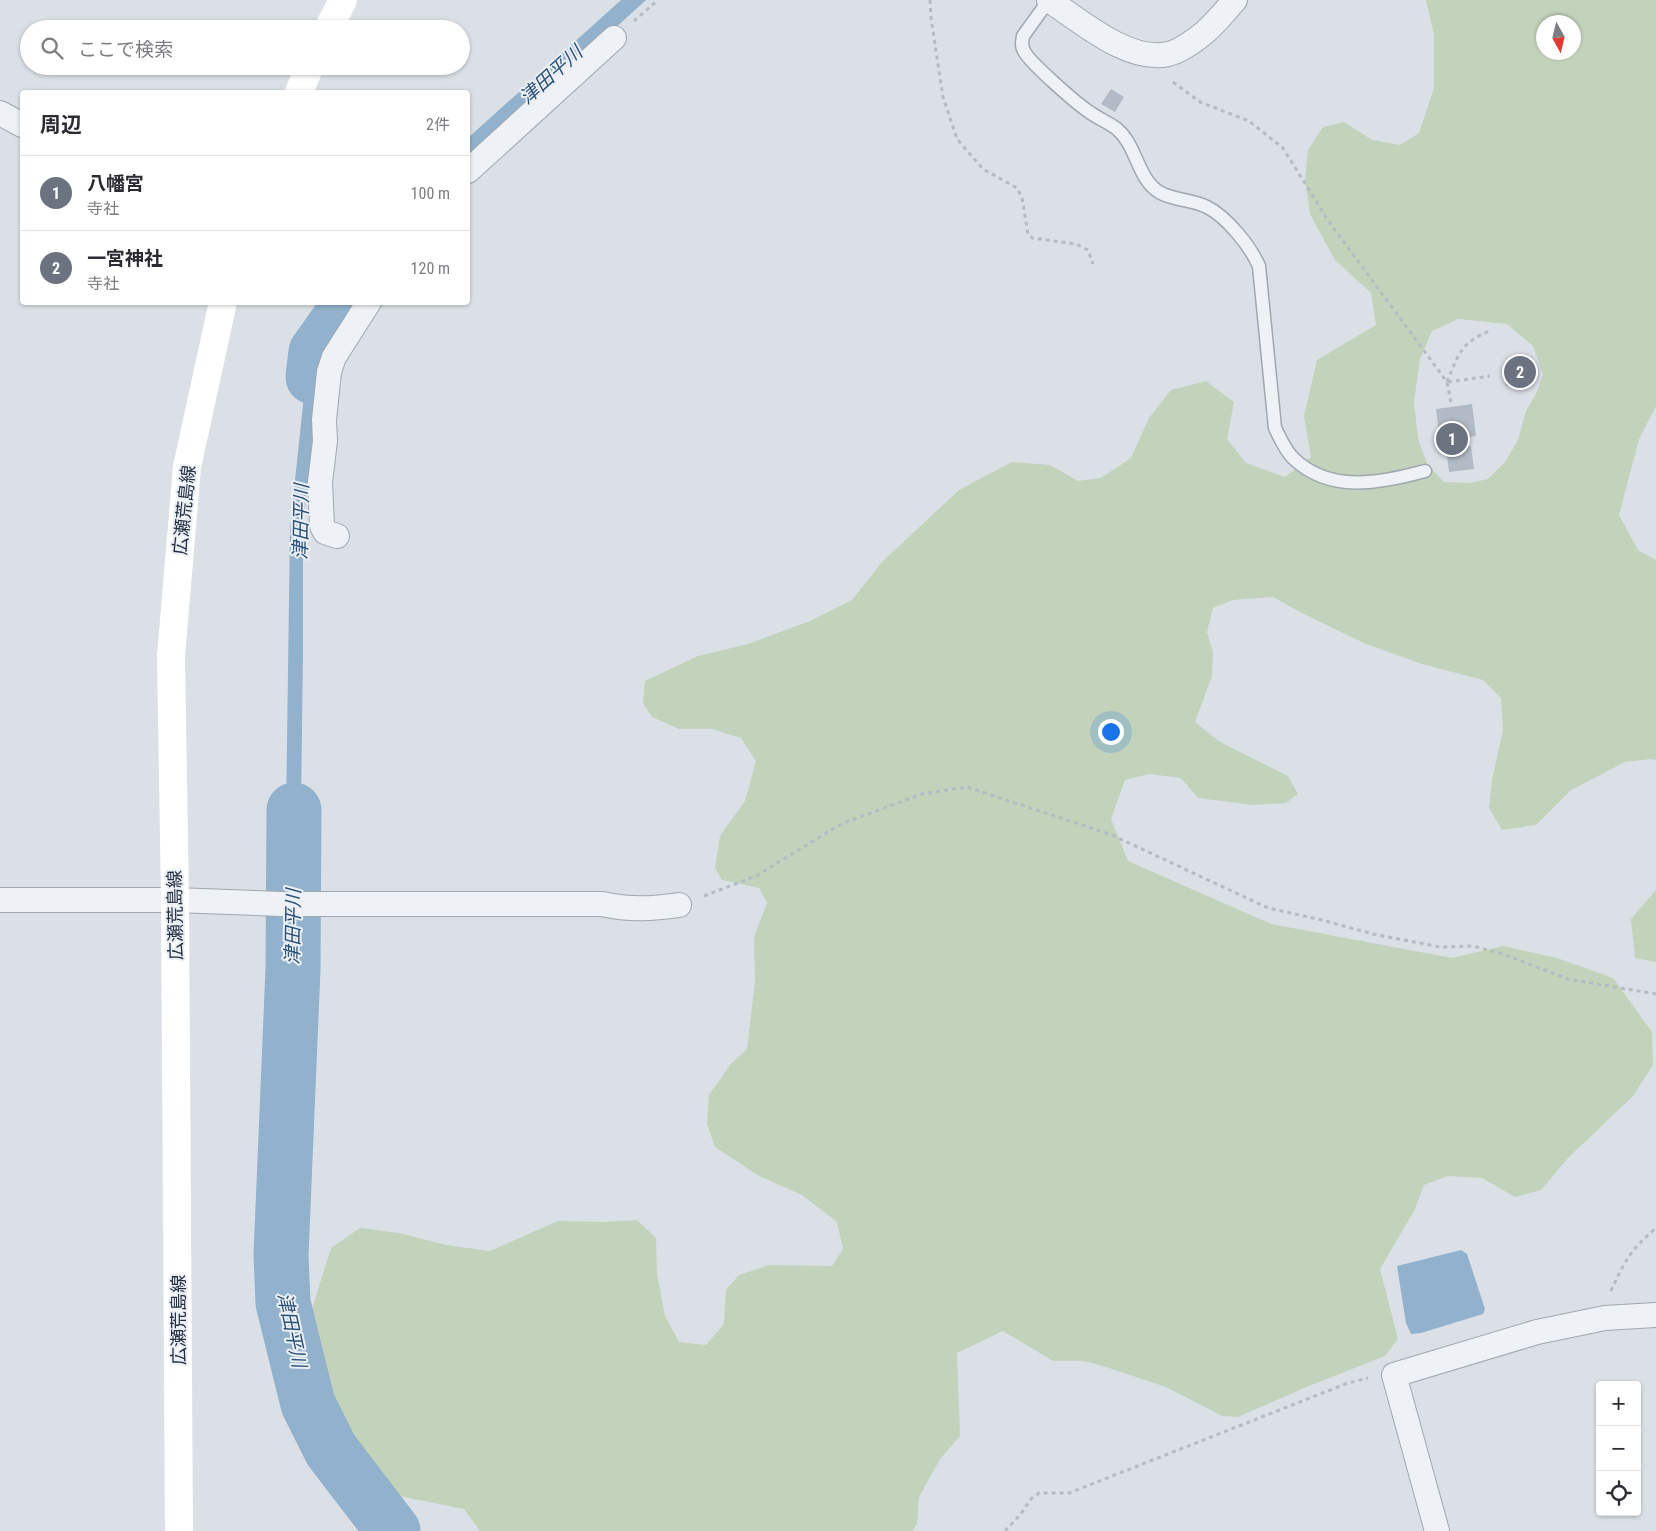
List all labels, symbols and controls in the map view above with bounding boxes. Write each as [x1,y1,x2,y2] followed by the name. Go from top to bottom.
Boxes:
[1536,15,1581,60] north arrow
[20,20,470,75] search box
[38,34,66,62] icon: search
[78,38,173,61] text: ここで検索
[515,40,588,109] water label: 津田平川
[40,113,82,137] text: 周辺
[426,115,450,134] text: 2件
[87,172,144,195] text: 八幡宮
[52,184,60,203] text: 1
[411,184,450,203] text: 100 m
[87,199,119,218] text: 寺社
[87,247,163,270] text: 一宮神社
[52,259,60,278] text: 2
[411,259,450,278] text: 120 m
[87,274,119,293] text: 寺社
[1504,353,1536,391] pin: 2
[1436,420,1468,458] pin: 1
[169,464,199,556] street label: 広瀬荒島線
[289,482,313,560] water label: 津田平川
[1098,719,1124,745] your location
[164,870,186,960] street label: 広瀬荒島線
[281,887,305,965] water label: 津田平川
[168,1275,189,1365] street label: 広瀬荒島線
[273,1290,312,1372] water label: 津田平川
[1596,1381,1641,1516] map controls
[1596,1381,1641,1426] button: +
[1596,1426,1641,1471] button: −
[1596,1471,1641,1516] button: locate

